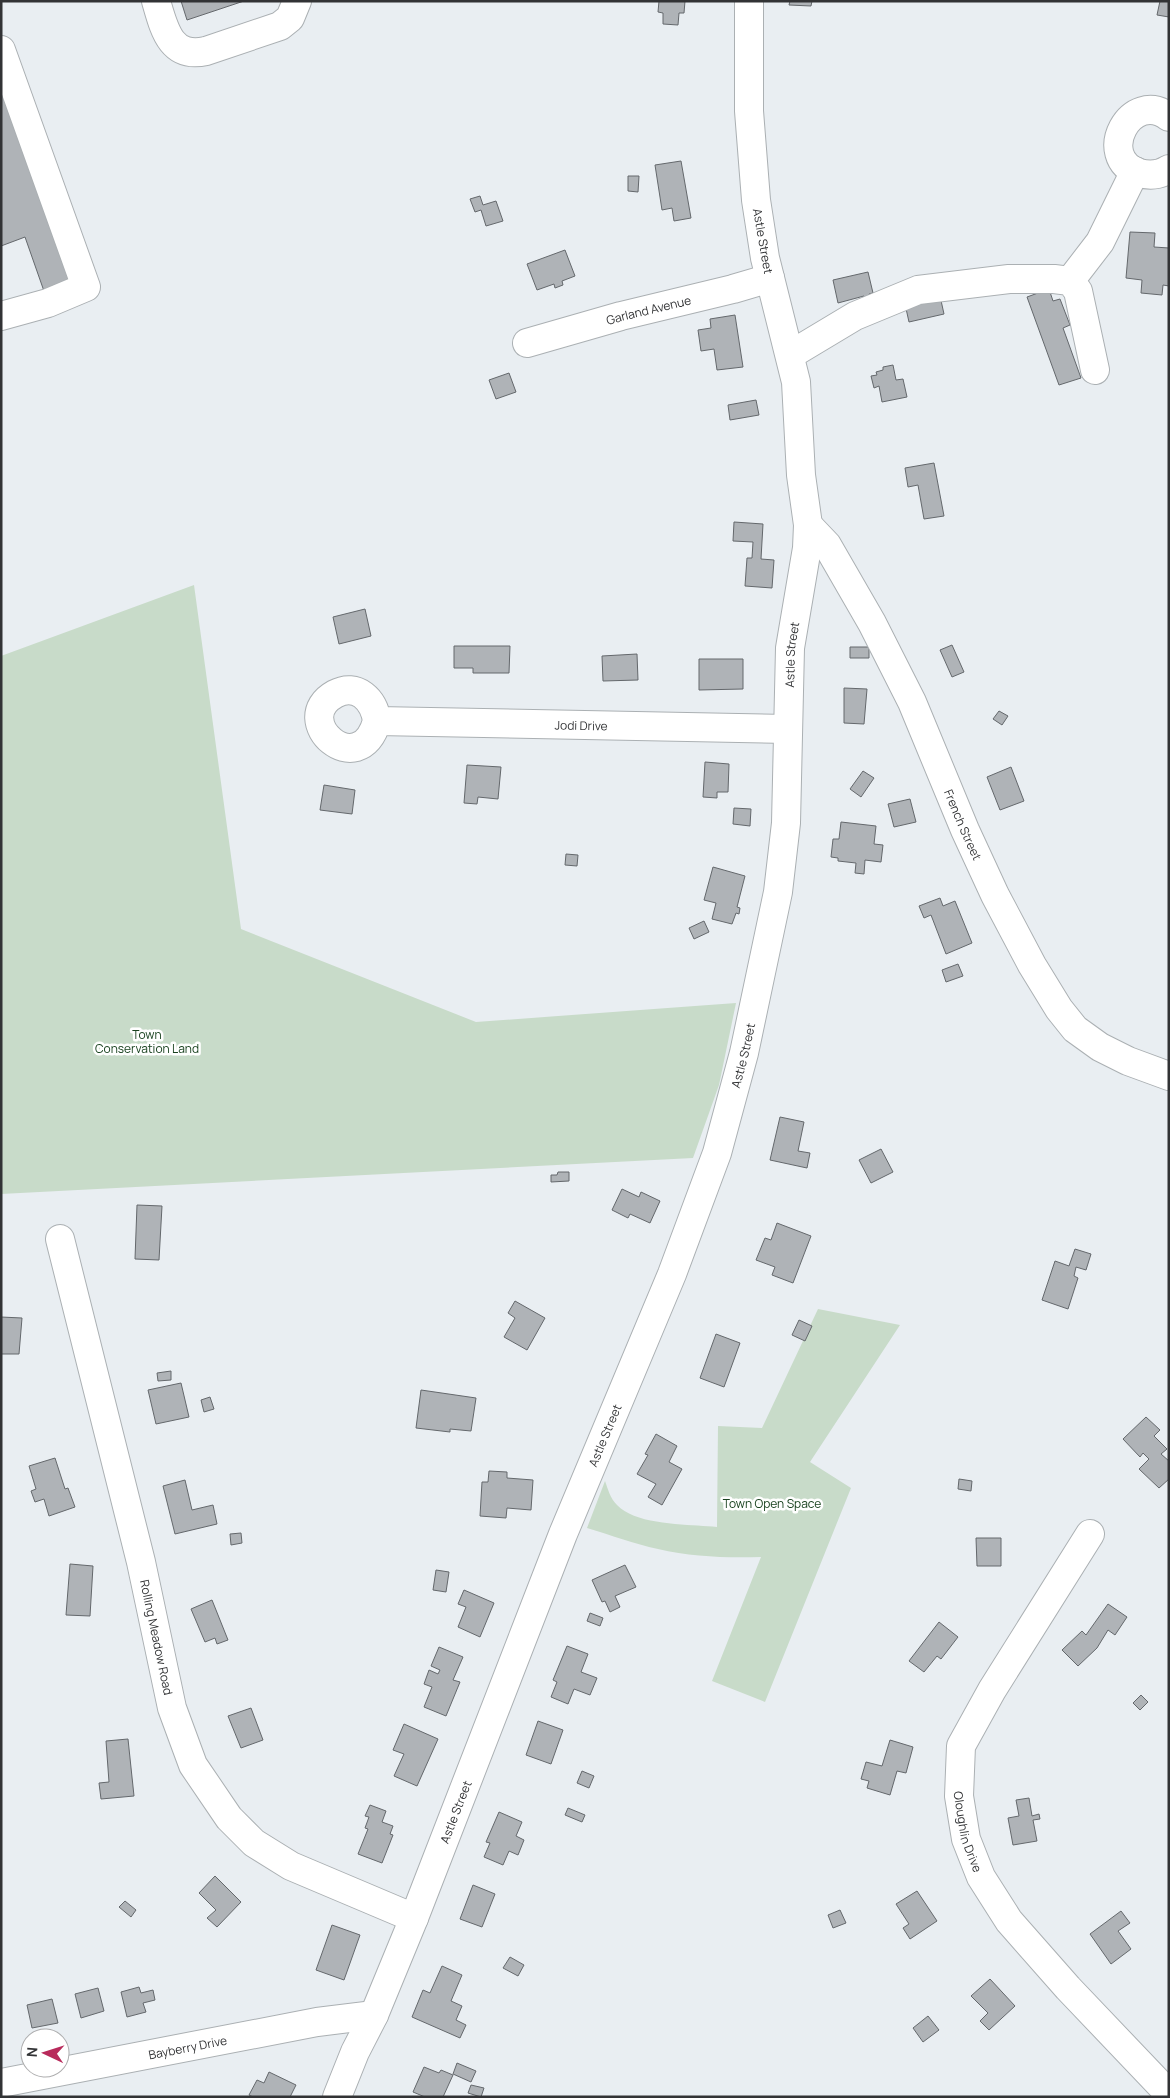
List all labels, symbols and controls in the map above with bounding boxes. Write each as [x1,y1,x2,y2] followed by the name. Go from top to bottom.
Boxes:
[749,207,777,275] street label: Astle Street
[604,291,693,328] street label: Garland Avenue
[781,620,803,688] street label: Astle Street
[554,716,608,734] street label: Jodi Drive
[940,786,986,863] street label: French Street
[727,1021,759,1090] street label: Astle Street
[95,1026,199,1057] park label: Town Conservation Land
[584,1401,625,1469] street label: Astle Street
[723,1495,821,1512] park label: Town Open Space
[136,1578,178,1697] street label: Rolling Meadow Road
[435,1778,475,1846] street label: Astle Street
[950,1791,987,1874] street label: Oloughlin Drive
[20,2028,70,2078] north arrow
[147,2031,228,2063] street label: Bayberry Drive
[22,2046,41,2058] text: N

